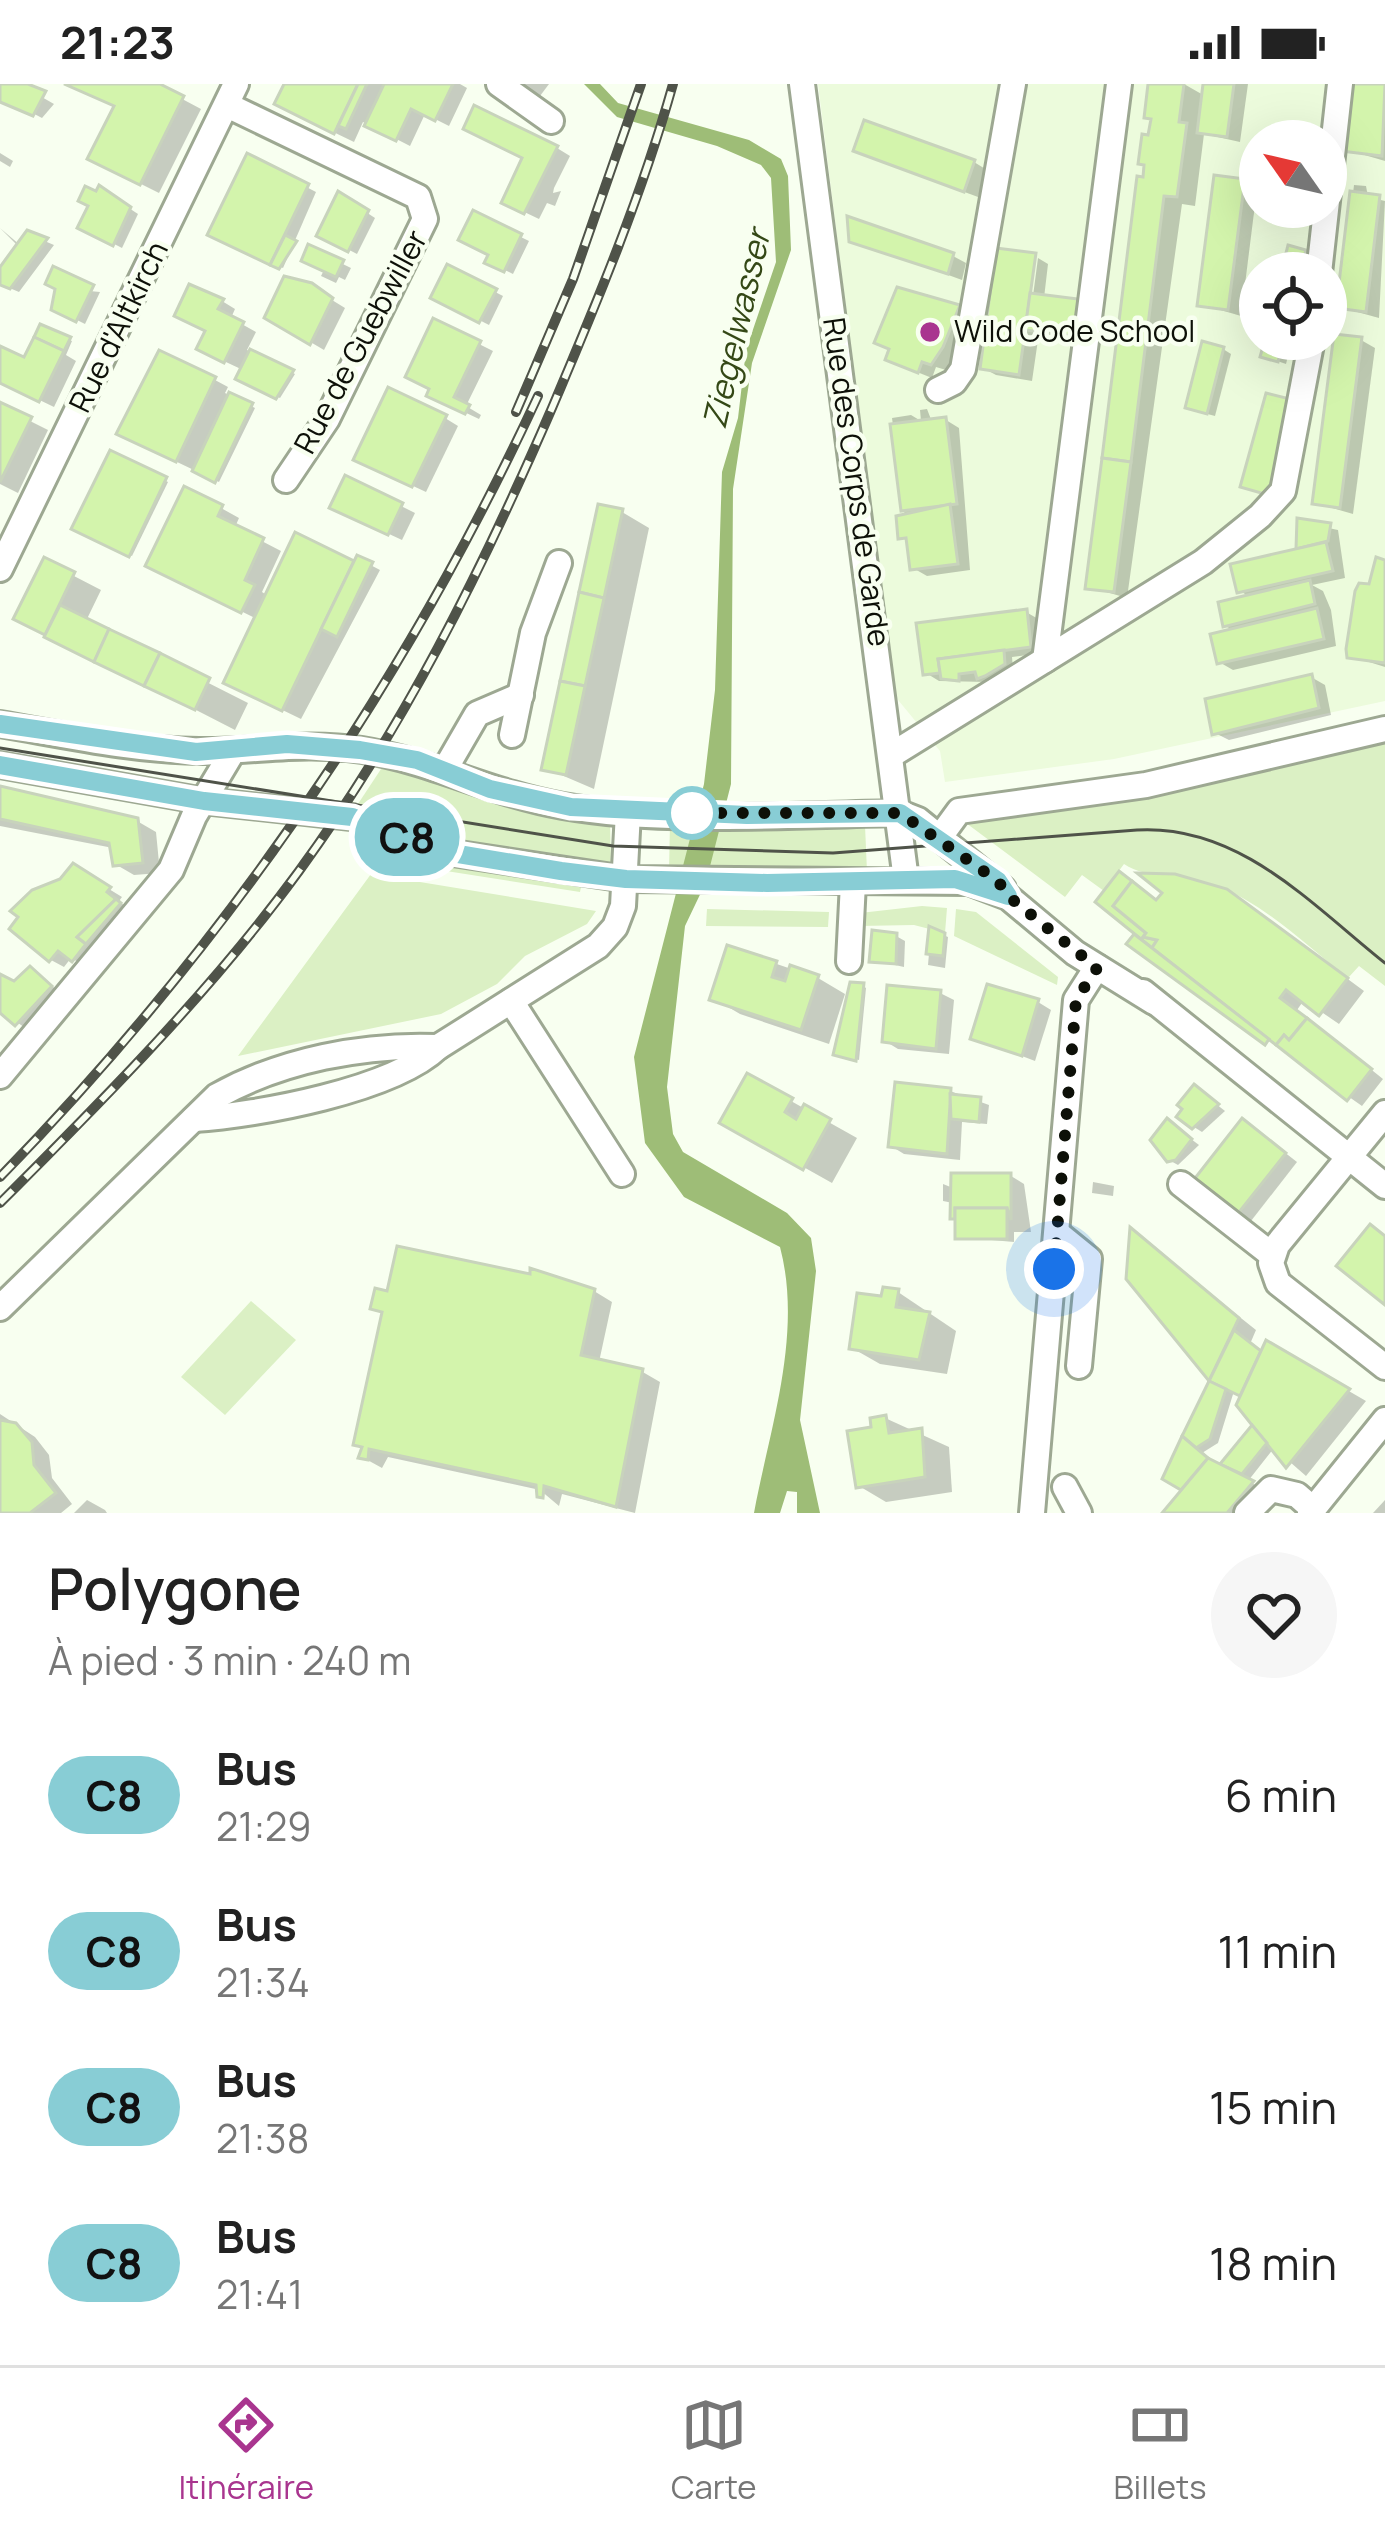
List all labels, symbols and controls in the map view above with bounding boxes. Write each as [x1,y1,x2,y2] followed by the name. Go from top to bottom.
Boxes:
[60,11,175,73] text: 21:23
[1239,120,1347,228] north arrow
[1239,120,1347,360] map controls
[691,221,781,433] water label: Ziegelwasser
[283,222,436,460] street label: Rue de Guebwiller
[59,234,177,419] street label: Rue d'Altkirch
[1239,252,1347,360] button: locate
[954,310,1195,351] place label: Wild Code School
[814,315,901,649] street label: Rue des Corps de Garde
[917,319,943,345] marker: Wild Code School
[667,788,717,838] unlabelled marker
[353,798,461,876] line badge: C8
[379,808,435,866] text: C8
[1024,1239,1084,1299] your location
[48,1549,302,1627] text: Polygone
[1211,1552,1337,1678] button: heart
[48,1633,411,1687] text: À pied · 3 min · 240 m
[216,1737,297,1799] text: Bus
[1225,1764,1337,1826] text: 6 min
[86,1766,142,1824] text: C8
[216,1799,312,1853] text: 21:29
[216,1893,297,1955] text: Bus
[1218,1920,1337,1982] text: 11 min
[86,1922,142,1980] text: C8
[216,1955,310,2009] text: 21:34
[216,2049,297,2111] text: Bus
[1209,2076,1337,2138] text: 15 min
[86,2078,142,2136] text: C8
[216,2111,309,2165] text: 21:38
[216,2205,297,2267] text: Bus
[1209,2232,1337,2294] text: 18 min
[86,2234,142,2292] text: C8
[216,2267,303,2321] text: 21:41
[178,2392,314,2509] tab: Itinéraire
[671,2392,757,2509] tab: Carte
[1113,2392,1207,2509] tab: Billets

